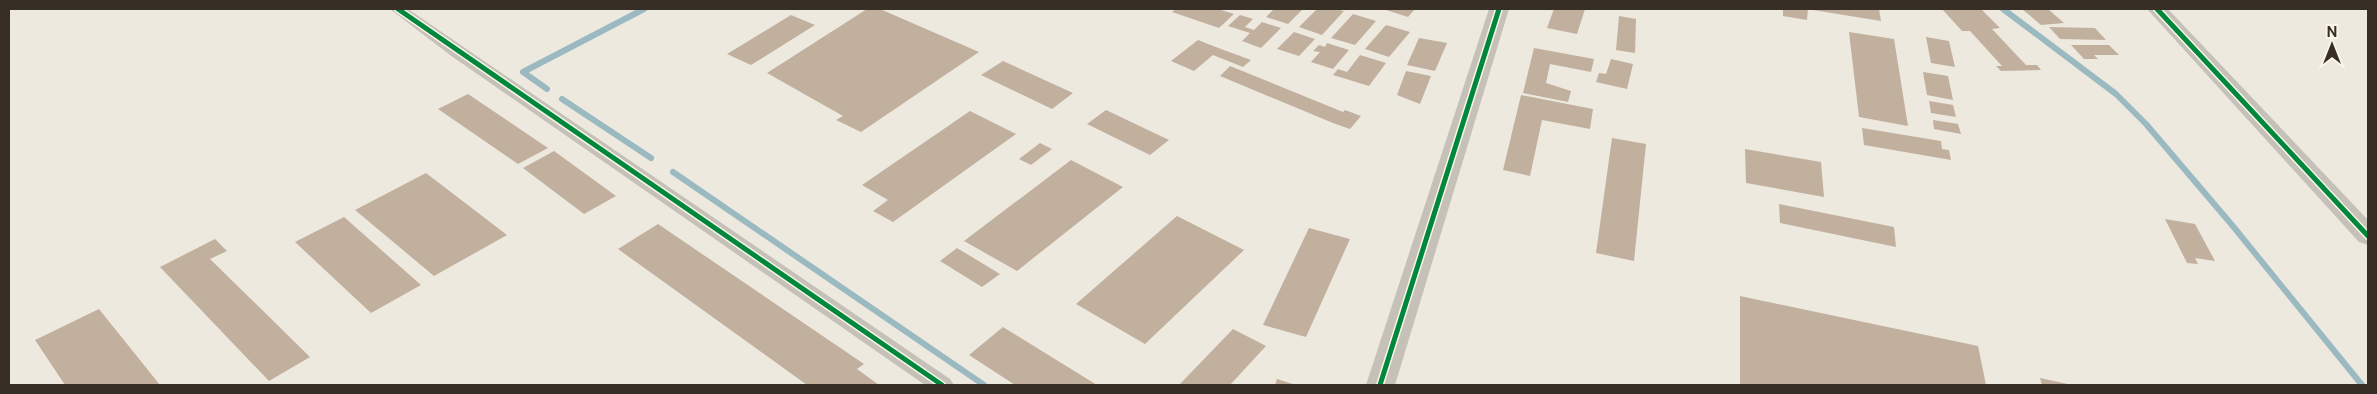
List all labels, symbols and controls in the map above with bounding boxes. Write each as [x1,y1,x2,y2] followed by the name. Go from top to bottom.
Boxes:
[2307,20,2357,70] north arrow
[2327,24,2337,40] text: N

